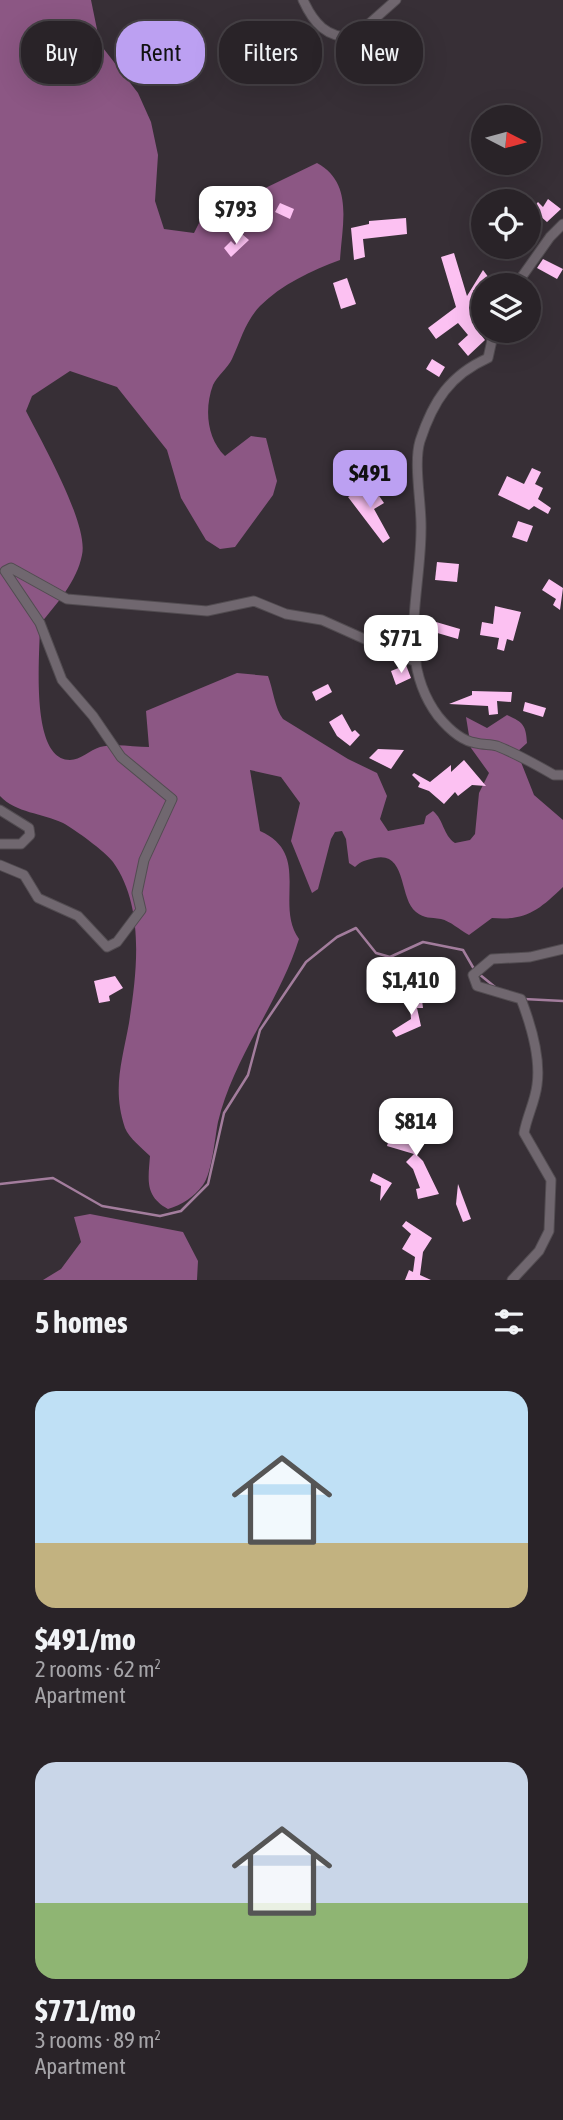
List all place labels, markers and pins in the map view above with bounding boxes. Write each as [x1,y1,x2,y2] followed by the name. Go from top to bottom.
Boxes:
[195,187,277,246] pin: $793
[329,450,411,510] pin: $491
[360,616,442,675] pin: $771
[354,958,468,1017] pin: $1,410
[375,1098,457,1158] pin: $814

